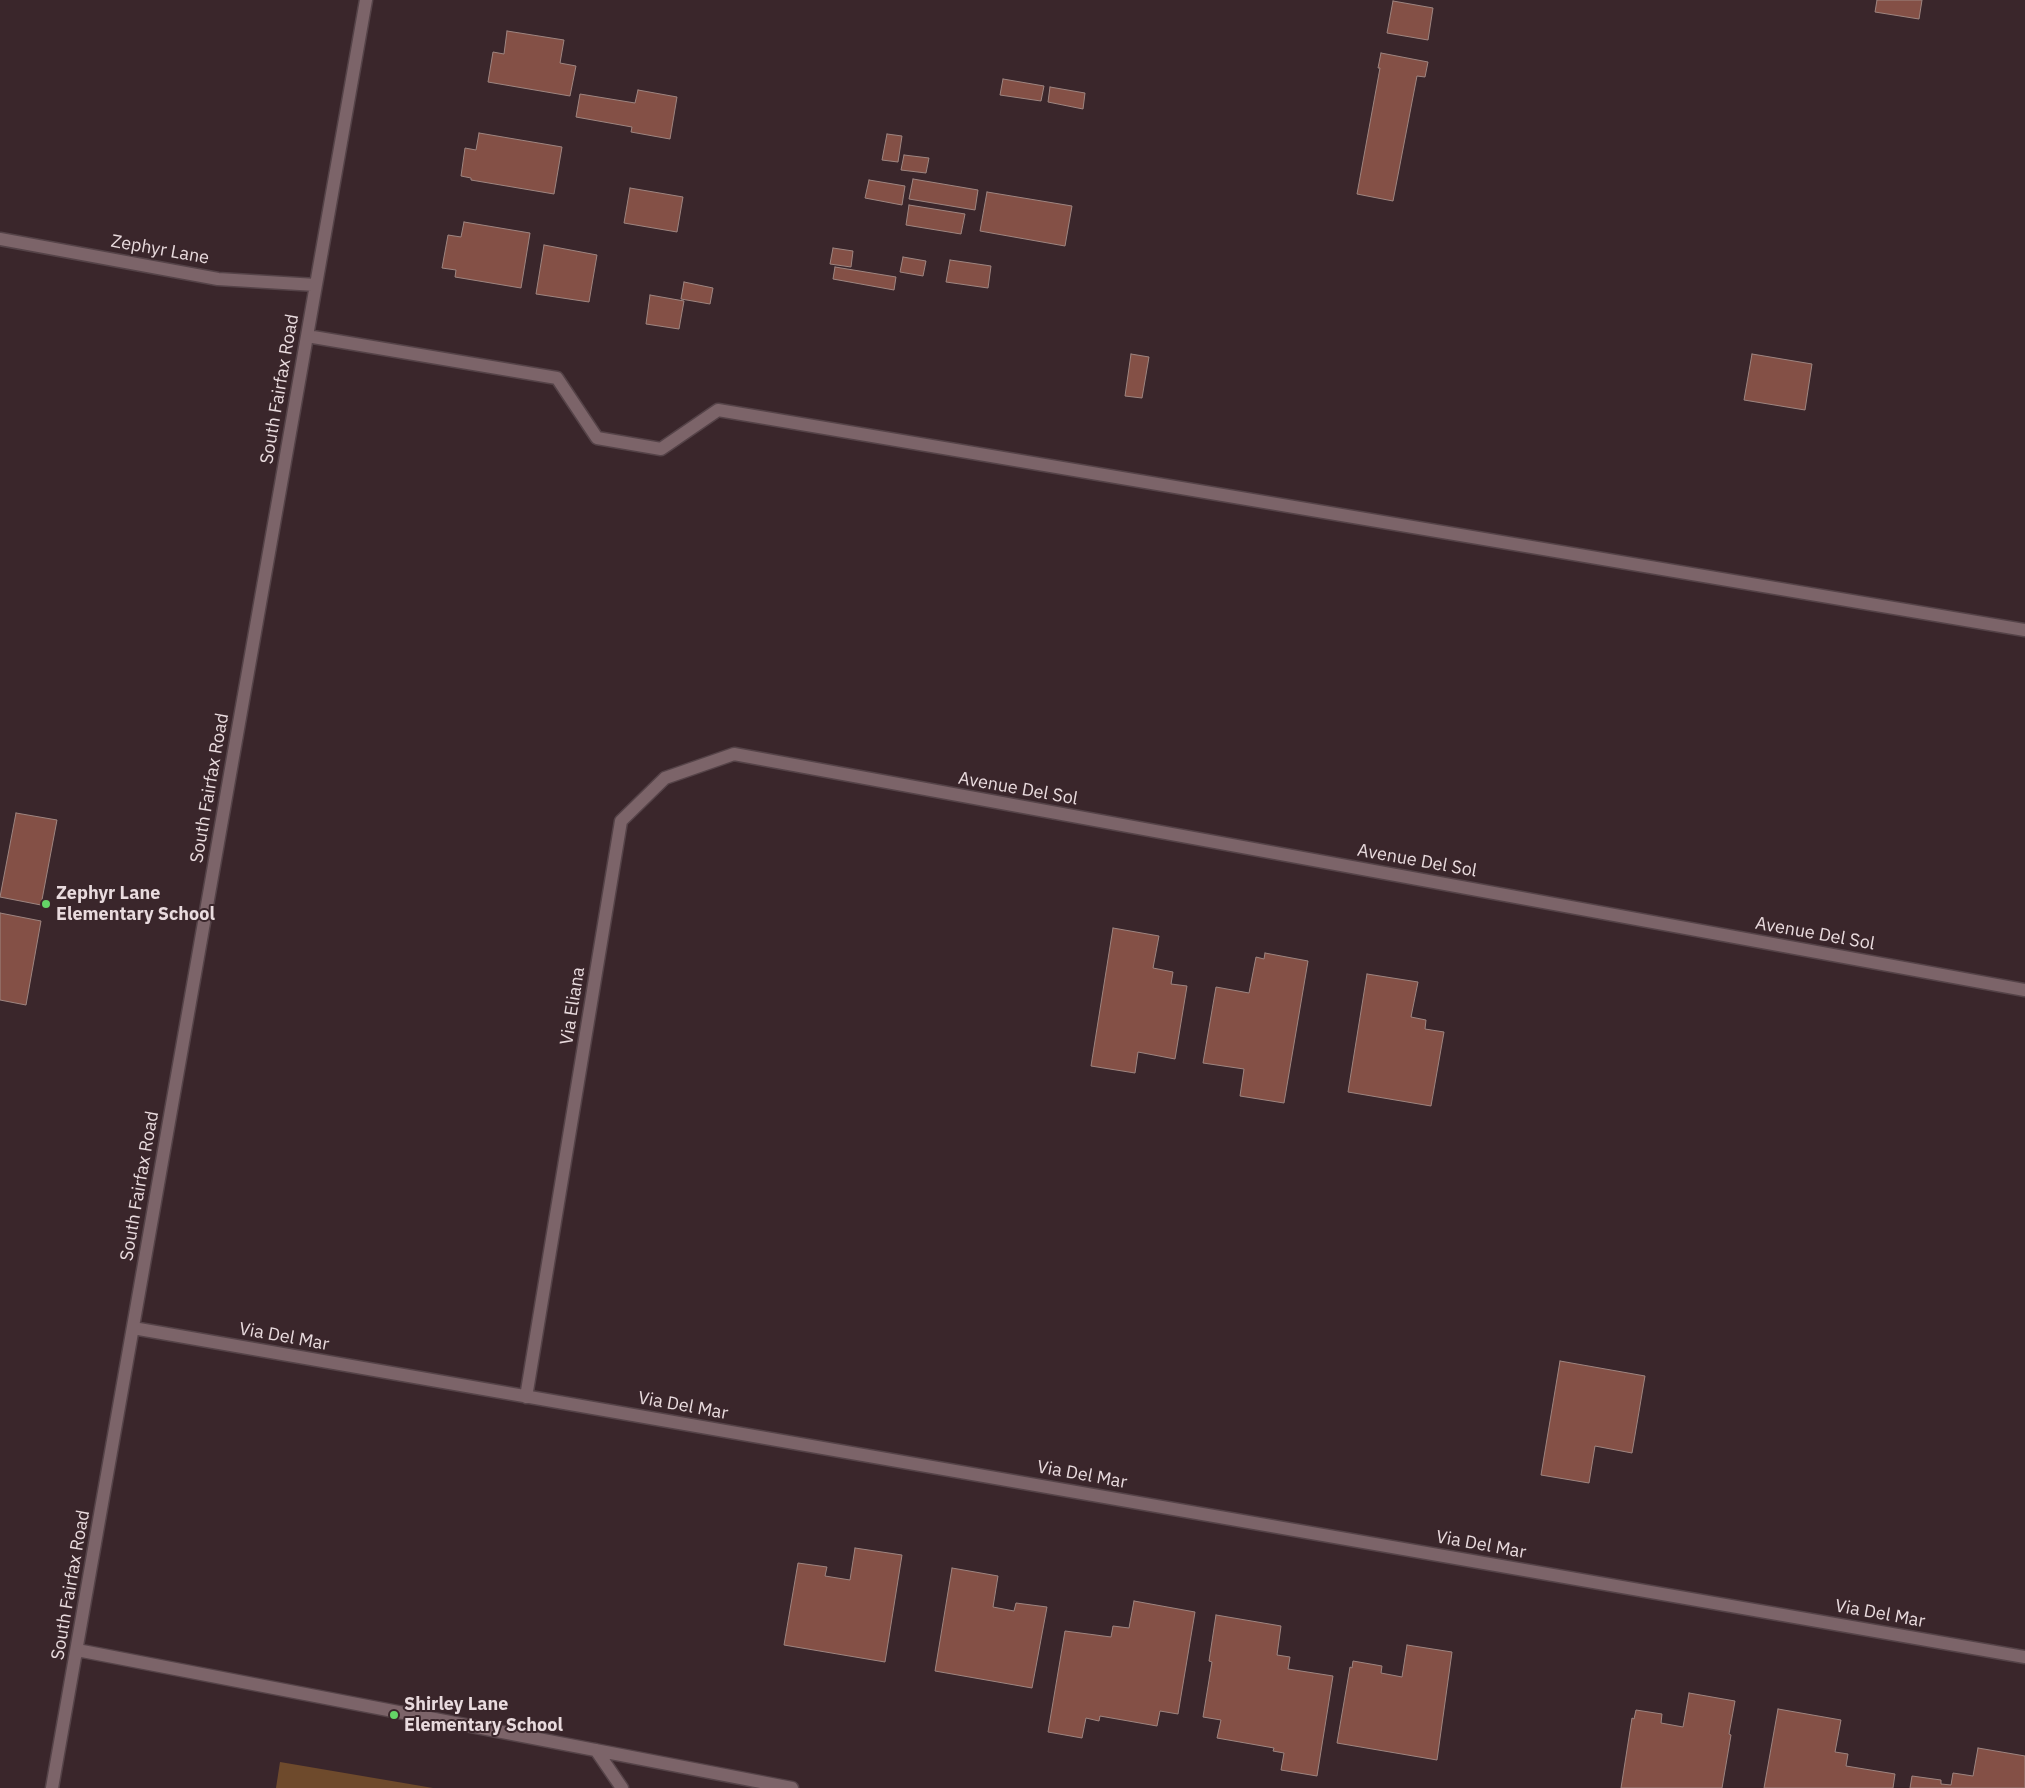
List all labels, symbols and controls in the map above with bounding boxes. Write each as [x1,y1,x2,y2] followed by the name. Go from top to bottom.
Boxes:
[109,231,211,269] street label: Zephyr Lane
[256,312,304,466] street label: South Fairfax Road
[186,711,234,865] street label: South Fairfax Road
[957,768,1079,810] street label: Avenue Del Sol
[1356,840,1478,882] street label: Avenue Del Sol
[56,883,215,926] place label: Zephyr Lane Elementary School
[40,898,52,910] marker: Zephyr Lane Elementary School
[1754,913,1876,955] street label: Avenue Del Sol
[556,965,590,1047] street label: Via Eliana
[116,1109,164,1263] street label: South Fairfax Road
[237,1318,331,1356] street label: Via Del Mar
[636,1387,730,1425] street label: Via Del Mar
[1035,1456,1129,1494] street label: Via Del Mar
[47,1508,95,1662] street label: South Fairfax Road
[1434,1526,1528,1564] street label: Via Del Mar
[1833,1595,1927,1633] street label: Via Del Mar
[404,1694,563,1736] place label: Shirley Lane Elementary School
[388,1709,400,1721] marker: Shirley Lane Elementary School

